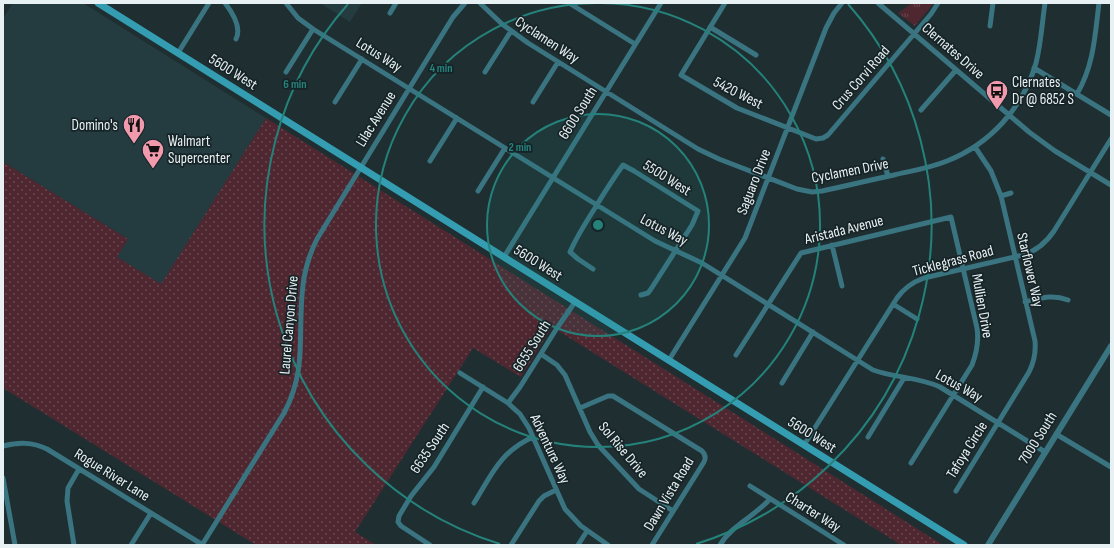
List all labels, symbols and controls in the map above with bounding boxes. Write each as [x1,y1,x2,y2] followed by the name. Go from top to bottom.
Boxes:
[511,12,583,68] street label: Cyclamen Way
[918,19,988,83] street label: Clernates Drive
[352,33,406,77] street label: Lotus Way
[828,42,894,114] street label: Crus Corvi Road
[205,50,261,95] street label: 5600 West
[429,61,453,76] text: 4 min
[710,72,766,114] street label: 5420 West
[1012,73,1074,109] place label: Clernates Dr @ 6852 S
[283,77,307,92] text: 6 min
[984,78,1010,111] bus stop icon: Clernates Dr @ 6852 S
[554,83,602,143] street label: 6600 South
[352,88,400,150] street label: Lilac Avenue
[121,112,147,145] restaurant icon: Domino's
[72,116,118,135] place label: Domino's
[168,132,231,168] place label: Walmart Supercenter
[140,137,166,170] supermarket icon: Walmart Supercenter
[509,140,531,155] text: 2 min
[733,146,775,218] street label: Saguaro Drive
[810,154,890,188] street label: Cyclamen Drive
[639,156,695,200] street label: 5500 West
[637,210,691,250] street label: Lotus Way
[802,211,885,249] street label: Aristada Avenue
[591,218,605,232] centre of rings
[1012,231,1048,309] street label: Starflower Way
[510,241,566,286] street label: 5600 West
[910,241,996,281] street label: Ticklegrass Road
[967,272,997,340] street label: Mullien Drive
[275,275,303,375] street label: Laurel Canyon Drive
[509,317,555,375] street label: 6655 South
[932,365,986,407] street label: Lotus Way
[1014,408,1062,468] street label: 7000 South
[525,410,575,487] street label: Adventure Way
[784,413,840,458] street label: 5600 West
[594,418,652,482] street label: Sol Rise Drive
[942,418,992,482] street label: Tafoya Circle
[406,419,454,477] street label: 6635 South
[71,444,153,506] street label: Rogue River Lane
[640,454,698,534] street label: Dawn Vista Road
[782,488,844,537] street label: Charter Way

